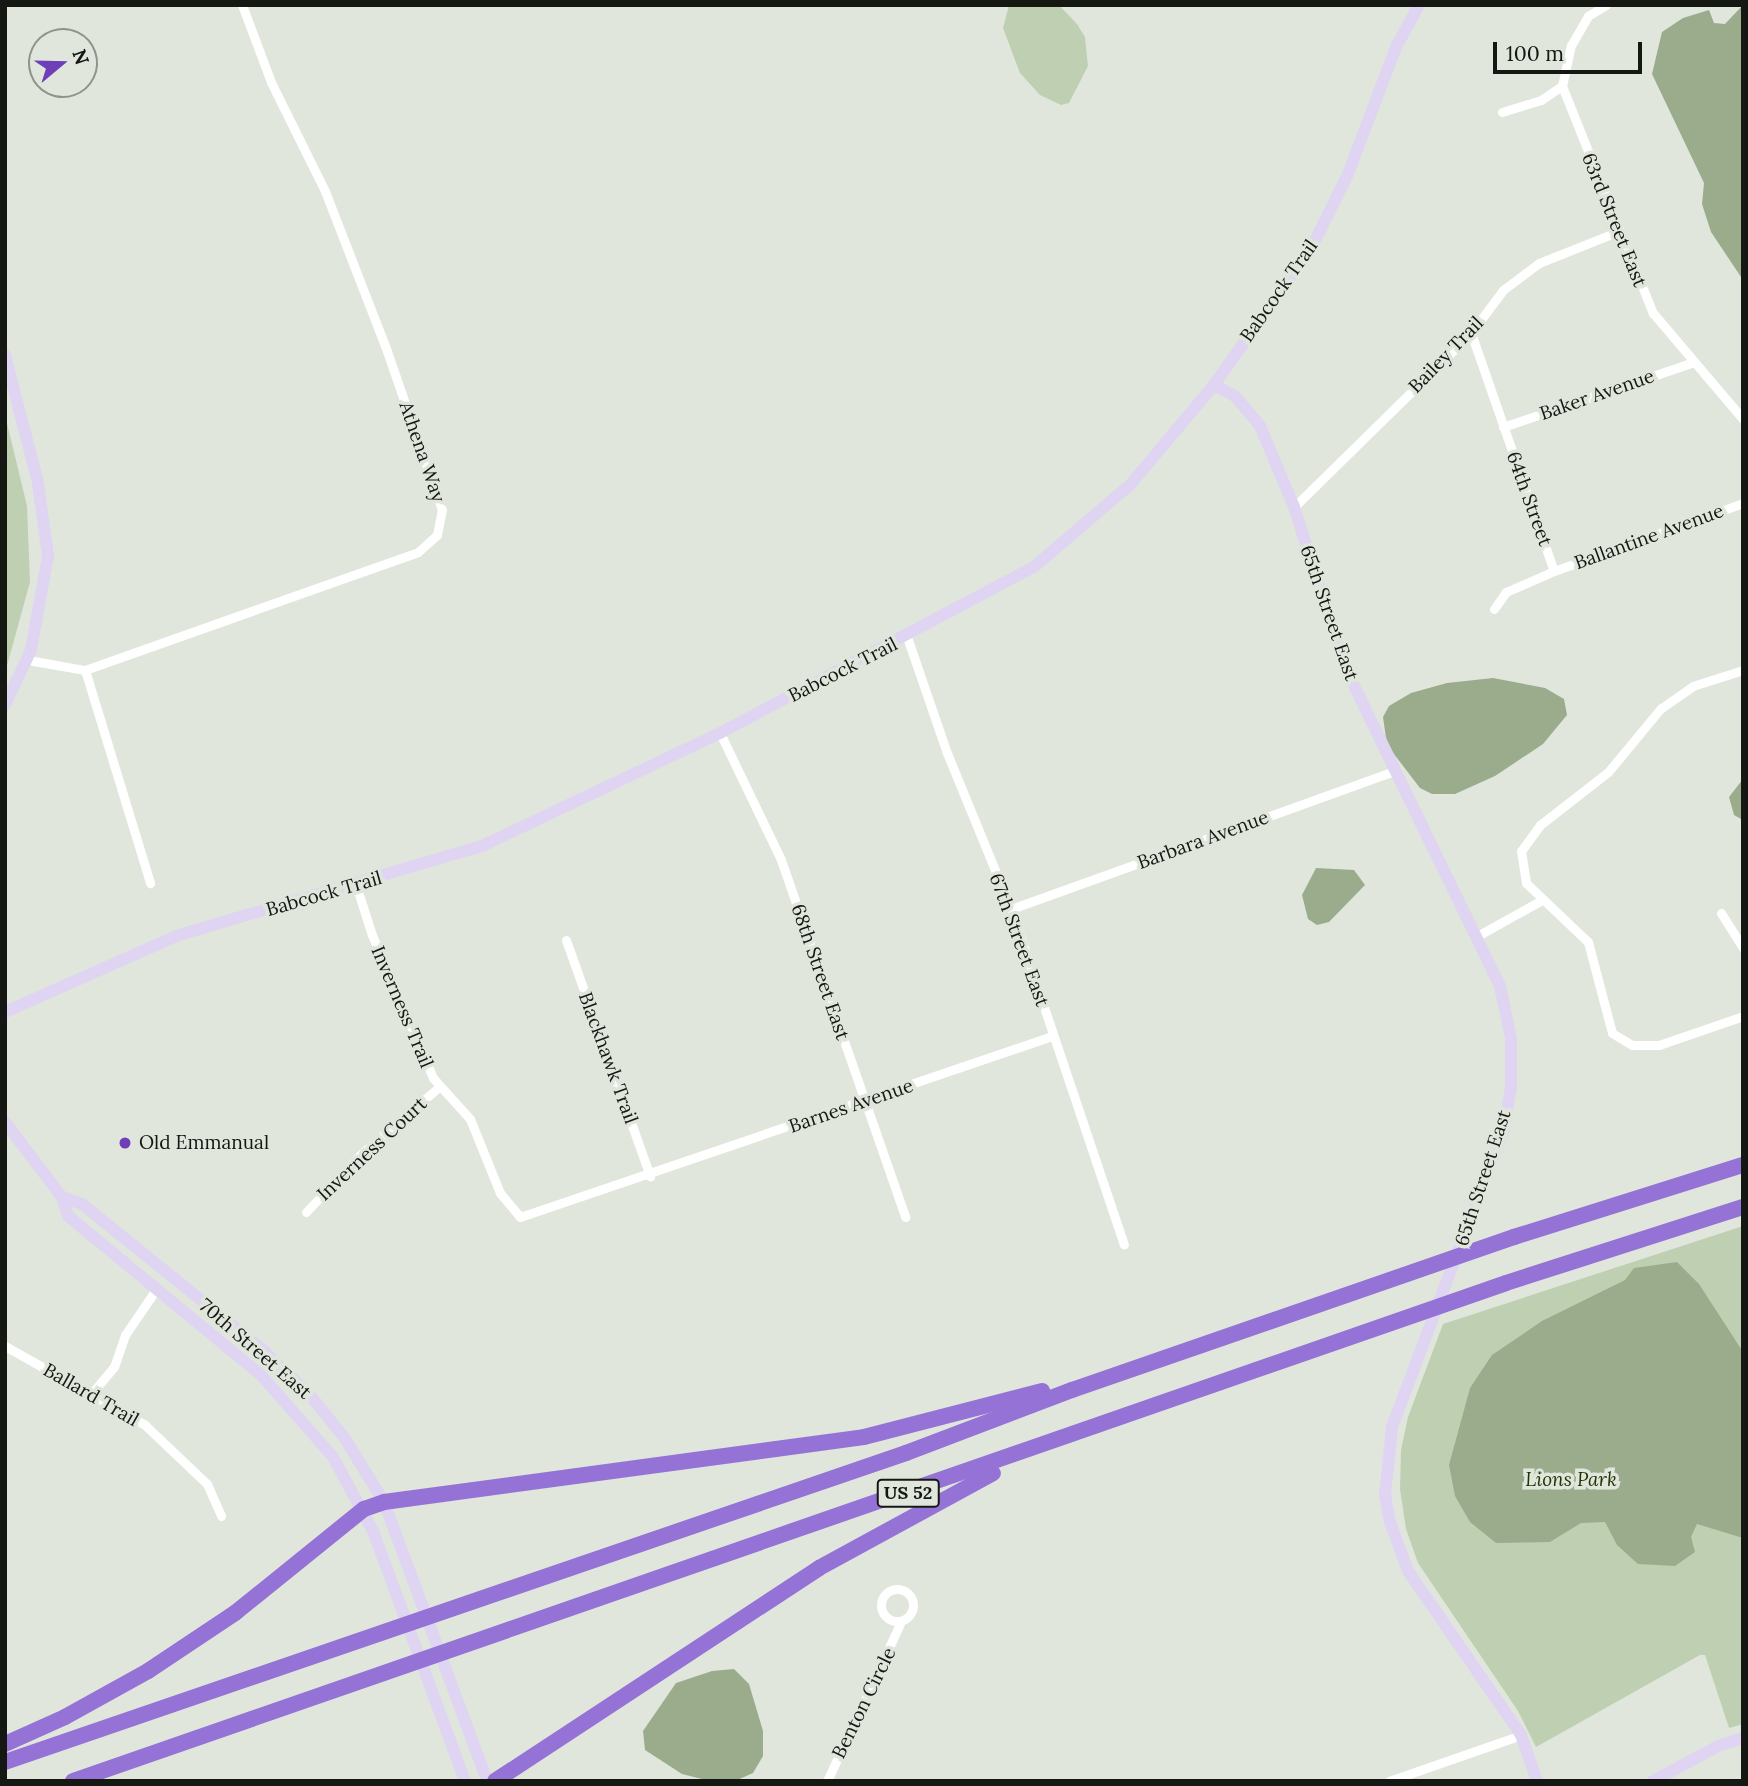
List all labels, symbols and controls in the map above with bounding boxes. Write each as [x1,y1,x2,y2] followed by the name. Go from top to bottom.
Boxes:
[28,28,98,98] north arrow
[1496,28,1645,72] scale bar
[1506,40,1564,67] text: 100 m
[67,46,95,68] text: N
[1577,150,1651,290] street label: 63rd Street East
[1235,236,1323,346] street label: Babcock Trail
[1404,312,1488,398] street label: Bailey Trail
[1537,365,1657,425] street label: Baker Avenue
[394,399,450,505] street label: Athena Way
[1501,449,1557,549] street label: 64th Street
[1571,499,1727,575] street label: Ballantine Avenue
[1295,542,1363,684] street label: 65th Street East
[785,633,901,707] street label: Babcock Trail
[1134,806,1272,874] street label: Barbara Avenue
[263,867,385,921] street label: Babcock Trail
[984,870,1054,1010] street label: 67th Street East
[786,901,854,1043] street label: 68th Street East
[366,943,438,1071] street label: Inverness Trail
[574,989,642,1127] street label: Blackhawk Trail
[786,1074,916,1138] street label: Barnes Avenue
[313,1092,431,1206] street label: Inverness Court
[1450,1107,1516,1249] street label: 65th Street East
[139,1132,269,1154] place label: Old Emmanual
[117,1135,133,1151] marker: Old Emmanual
[194,1294,316,1404] street label: 70th Street East
[39,1359,143,1431] street label: Ballard Trail
[1525,1469,1617,1491] park label: Lions Park
[876,1478,940,1508] road number: US 52
[827,1644,901,1762] street label: Benton Circle

